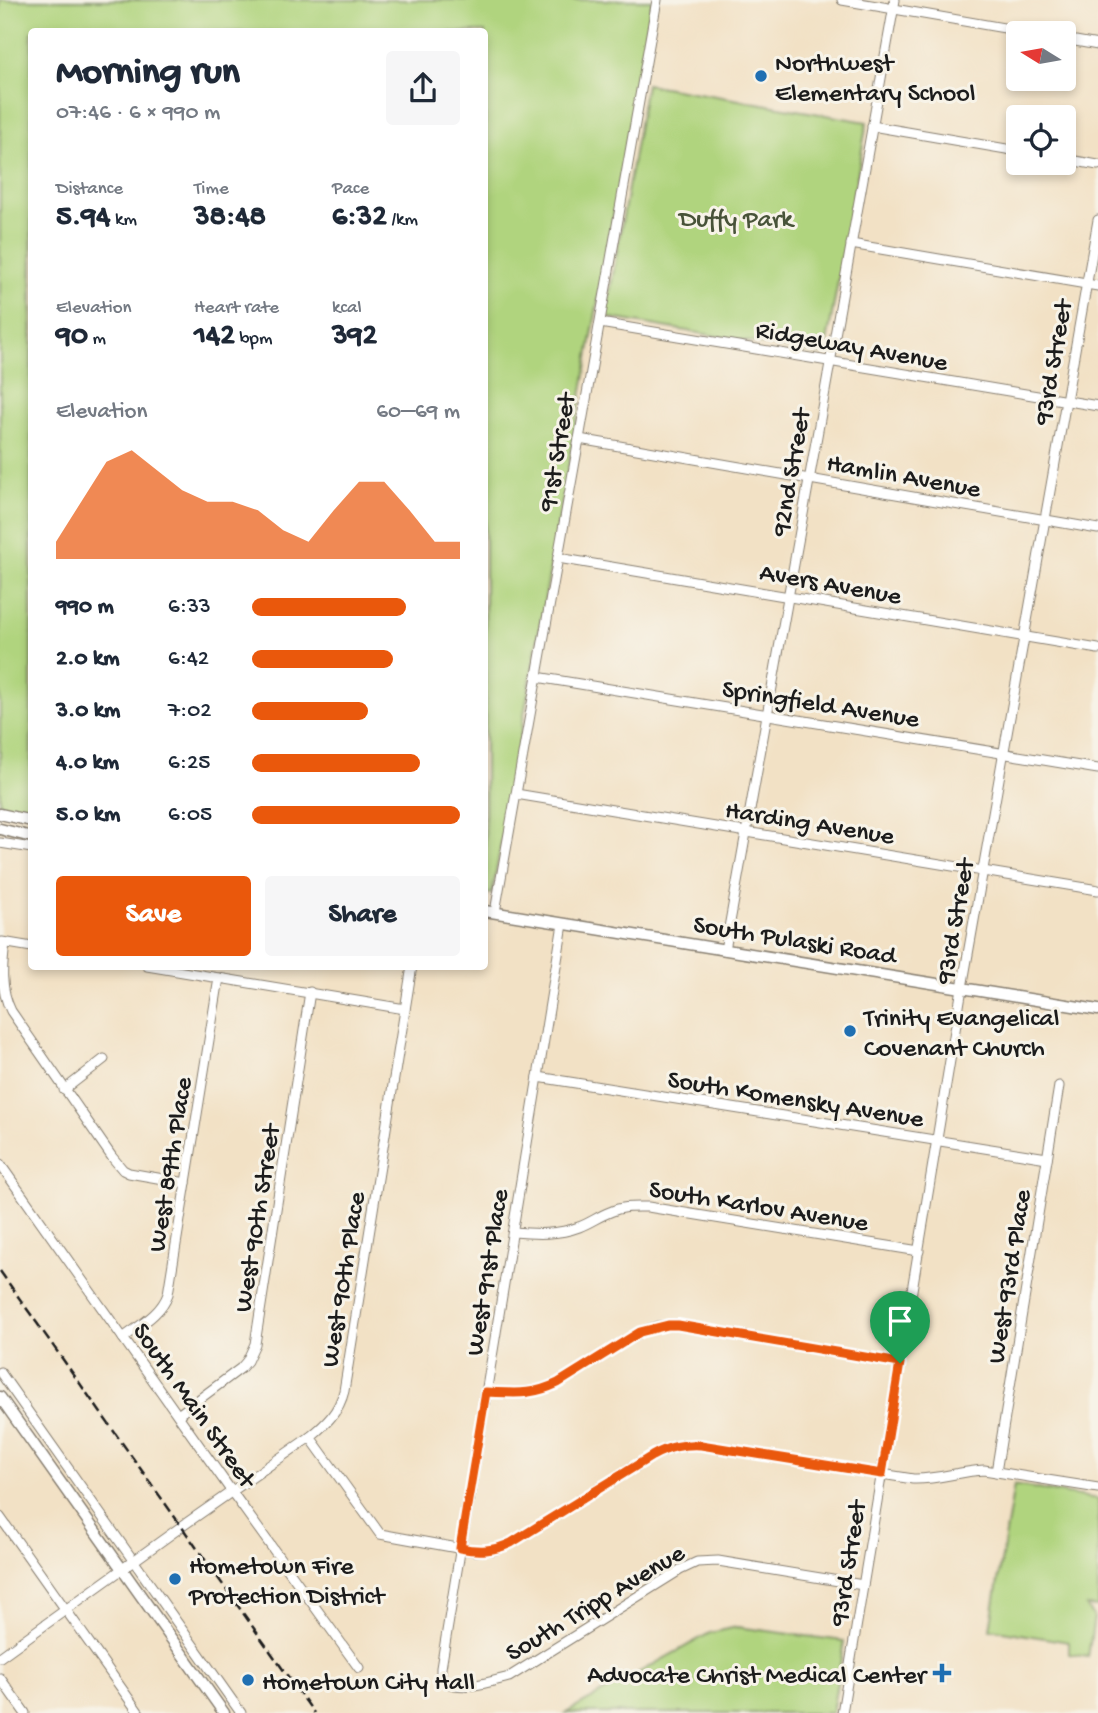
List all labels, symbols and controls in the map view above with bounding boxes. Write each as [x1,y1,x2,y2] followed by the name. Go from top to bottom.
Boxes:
[1006,21,1076,91] north arrow
[1006,21,1076,175] map controls
[775,50,975,111] place label: Northwest Elementary School
[386,51,460,125] button: share
[56,52,240,96] text: Morning run
[753,68,769,84] marker: Northwest Elementary School
[56,100,220,127] text: 07:46 · 6 × 990 m
[1006,105,1076,175] button: locate
[56,178,123,201] text: Distance
[194,178,229,201] text: Time
[332,178,369,201] text: Pace
[56,201,110,236] text: 5.94
[194,201,266,236] text: 38:48
[332,201,387,236] text: 6:32
[677,206,795,237] park label: Duffy Park
[110,209,137,232] text: km
[387,209,418,232] text: /km
[1029,295,1082,429] street label: 93rd Street
[56,297,132,320] text: Elevation
[194,297,279,320] text: Heart rate
[332,297,362,320] text: kcal
[753,316,950,381] street label: Ridgeway Avenue
[56,320,88,355] text: 90
[194,320,235,355] text: 142
[332,320,377,355] text: 392
[88,328,106,351] text: m
[235,328,272,351] text: bpm
[534,389,585,515] street label: 91st Street
[56,399,147,426] text: Elevation
[376,399,460,426] text: 60–69 m
[767,404,820,540] street label: 92nd Street
[824,450,983,507] street label: Hamlin Avenue
[757,559,904,614] street label: Avers Avenue
[56,594,114,621] text: 990 m
[168,594,211,621] text: 6:33
[56,646,120,673] text: 2.0 km
[168,646,209,673] text: 6:42
[720,676,922,737] street label: Springfield Avenue
[56,698,120,725] text: 3.0 km
[168,698,212,725] text: 7:02
[56,750,119,777] text: 4.0 km
[168,750,210,777] text: 6:25
[723,797,897,854] street label: Harding Avenue
[56,802,120,829] text: 5.0 km
[168,802,212,829] text: 6:05
[931,854,984,988] street label: 93rd Street
[56,876,251,956] button: Save
[265,876,460,956] button: Share
[691,911,900,974] street label: South Pulaski Road
[862,1005,1059,1066] place label: Trinity Evangelical Covenant Church
[842,1023,858,1039] marker: Trinity Evangelical Covenant Church
[665,1066,926,1137] street label: South Komensky Avenue
[143,1074,202,1254] street label: West 89th Place
[229,1120,290,1315] street label: West 90th Street
[646,1176,871,1241] street label: South Karlov Avenue
[461,1187,518,1358] street label: West 91st Place
[982,1187,1041,1366] street label: West 93rd Place
[316,1189,375,1370] street label: West 90th Place
[870,1291,930,1363] pin
[881,1302,919,1340] icon: arrive
[124,1318,262,1497] street label: South Main Street
[825,1496,876,1630] street label: 93rd Street
[501,1539,692,1670] street label: South Tripp Avenue
[188,1553,387,1614] place label: Hometown Fire Protection District
[167,1571,183,1587] marker: Hometown Fire Protection District
[587,1662,929,1693] place label: Advocate Christ Medical Center
[932,1663,952,1683] marker: Advocate Christ Medical Center
[262,1669,475,1700] place label: Hometown City Hall
[240,1672,256,1688] marker: Hometown City Hall

